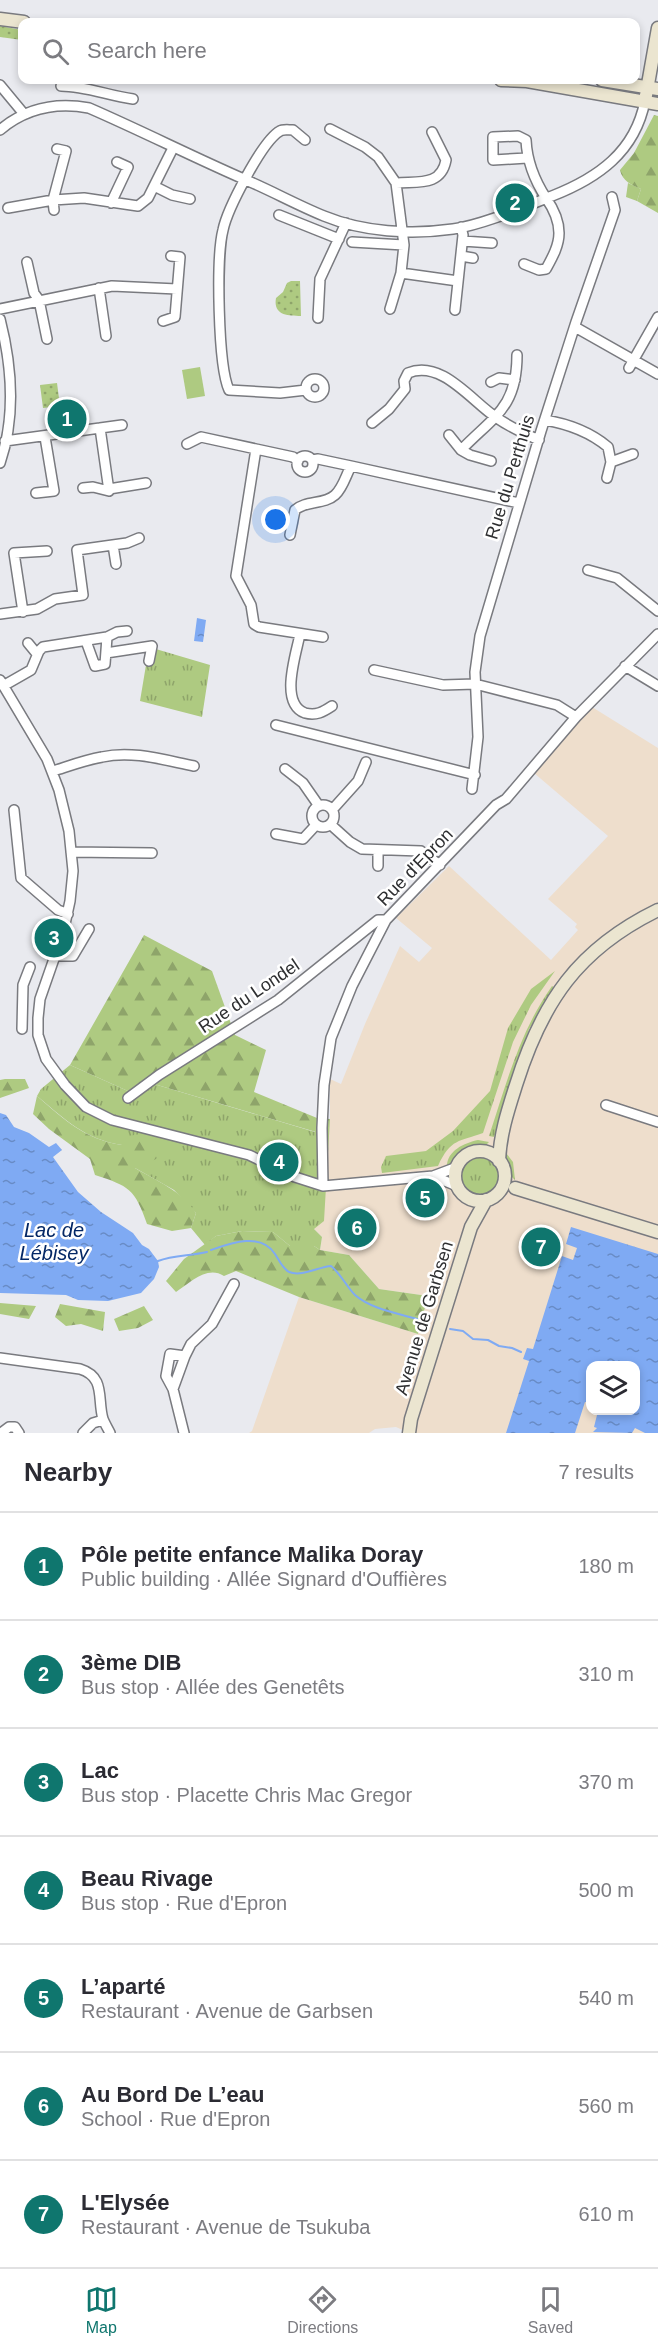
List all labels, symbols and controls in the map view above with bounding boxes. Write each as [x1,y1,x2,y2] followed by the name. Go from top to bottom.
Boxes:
[18,18,640,84] search box
[39,35,72,68] icon: search
[87,38,207,63] text: Search here
[496,180,534,226] pin: 2
[48,396,86,442] pin: 1
[482,412,538,542] street label: Rue du Perthuis
[261,505,290,534] your location
[373,824,457,910] street label: Rue d'Epron
[34,916,74,960] pin: 3
[195,955,303,1037] street label: Rue du Londel
[260,1140,298,1184] pin: 4
[406,1176,444,1220] pin: 5
[338,1206,376,1250] pin: 6
[20,1219,89,1264] water label: Lac de Lébisey
[522,1224,560,1270] pin: 7
[391,1239,457,1397] street label: Avenue de Garbsen
[586,1361,640,1415] map controls
[586,1361,640,1415] button: layers
[24,1457,112,1487] text: Nearby
[558,1461,634,1483] text: 7 results
[81,1542,423,1567] text: Pôle petite enfance Malika Doray
[38,1555,49,1577] text: 1
[578,1555,634,1577] text: 180 m
[81,1568,447,1590] text: Public building · Allée Signard d'Ouffières
[81,1650,181,1675] text: 3ème DIB
[38,1663,49,1685] text: 2
[578,1663,634,1685] text: 310 m
[81,1676,345,1698] text: Bus stop · Allée des Genetêts
[81,1758,119,1783] text: Lac
[38,1771,49,1793] text: 3
[578,1771,634,1793] text: 370 m
[81,1784,412,1806] text: Bus stop · Placette Chris Mac Gregor
[81,1866,213,1891] text: Beau Rivage
[38,1879,49,1901] text: 4
[578,1879,634,1901] text: 500 m
[81,1892,287,1914] text: Bus stop · Rue d'Epron
[81,1974,165,1999] text: L’aparté
[38,1987,49,2009] text: 5
[578,1987,634,2009] text: 540 m
[81,2000,373,2022] text: Restaurant · Avenue de Garbsen
[81,2082,264,2107] text: Au Bord De L’eau
[38,2095,49,2117] text: 6
[578,2095,634,2117] text: 560 m
[81,2108,270,2130] text: School · Rue d'Epron
[81,2190,169,2215] text: L'Elysée
[38,2203,49,2225] text: 7
[578,2203,634,2225] text: 610 m
[81,2216,370,2238] text: Restaurant · Avenue de Tsukuba
[85,2283,118,2337] tab: Map
[287,2283,358,2337] tab: Directions
[528,2283,573,2337] tab: Saved

